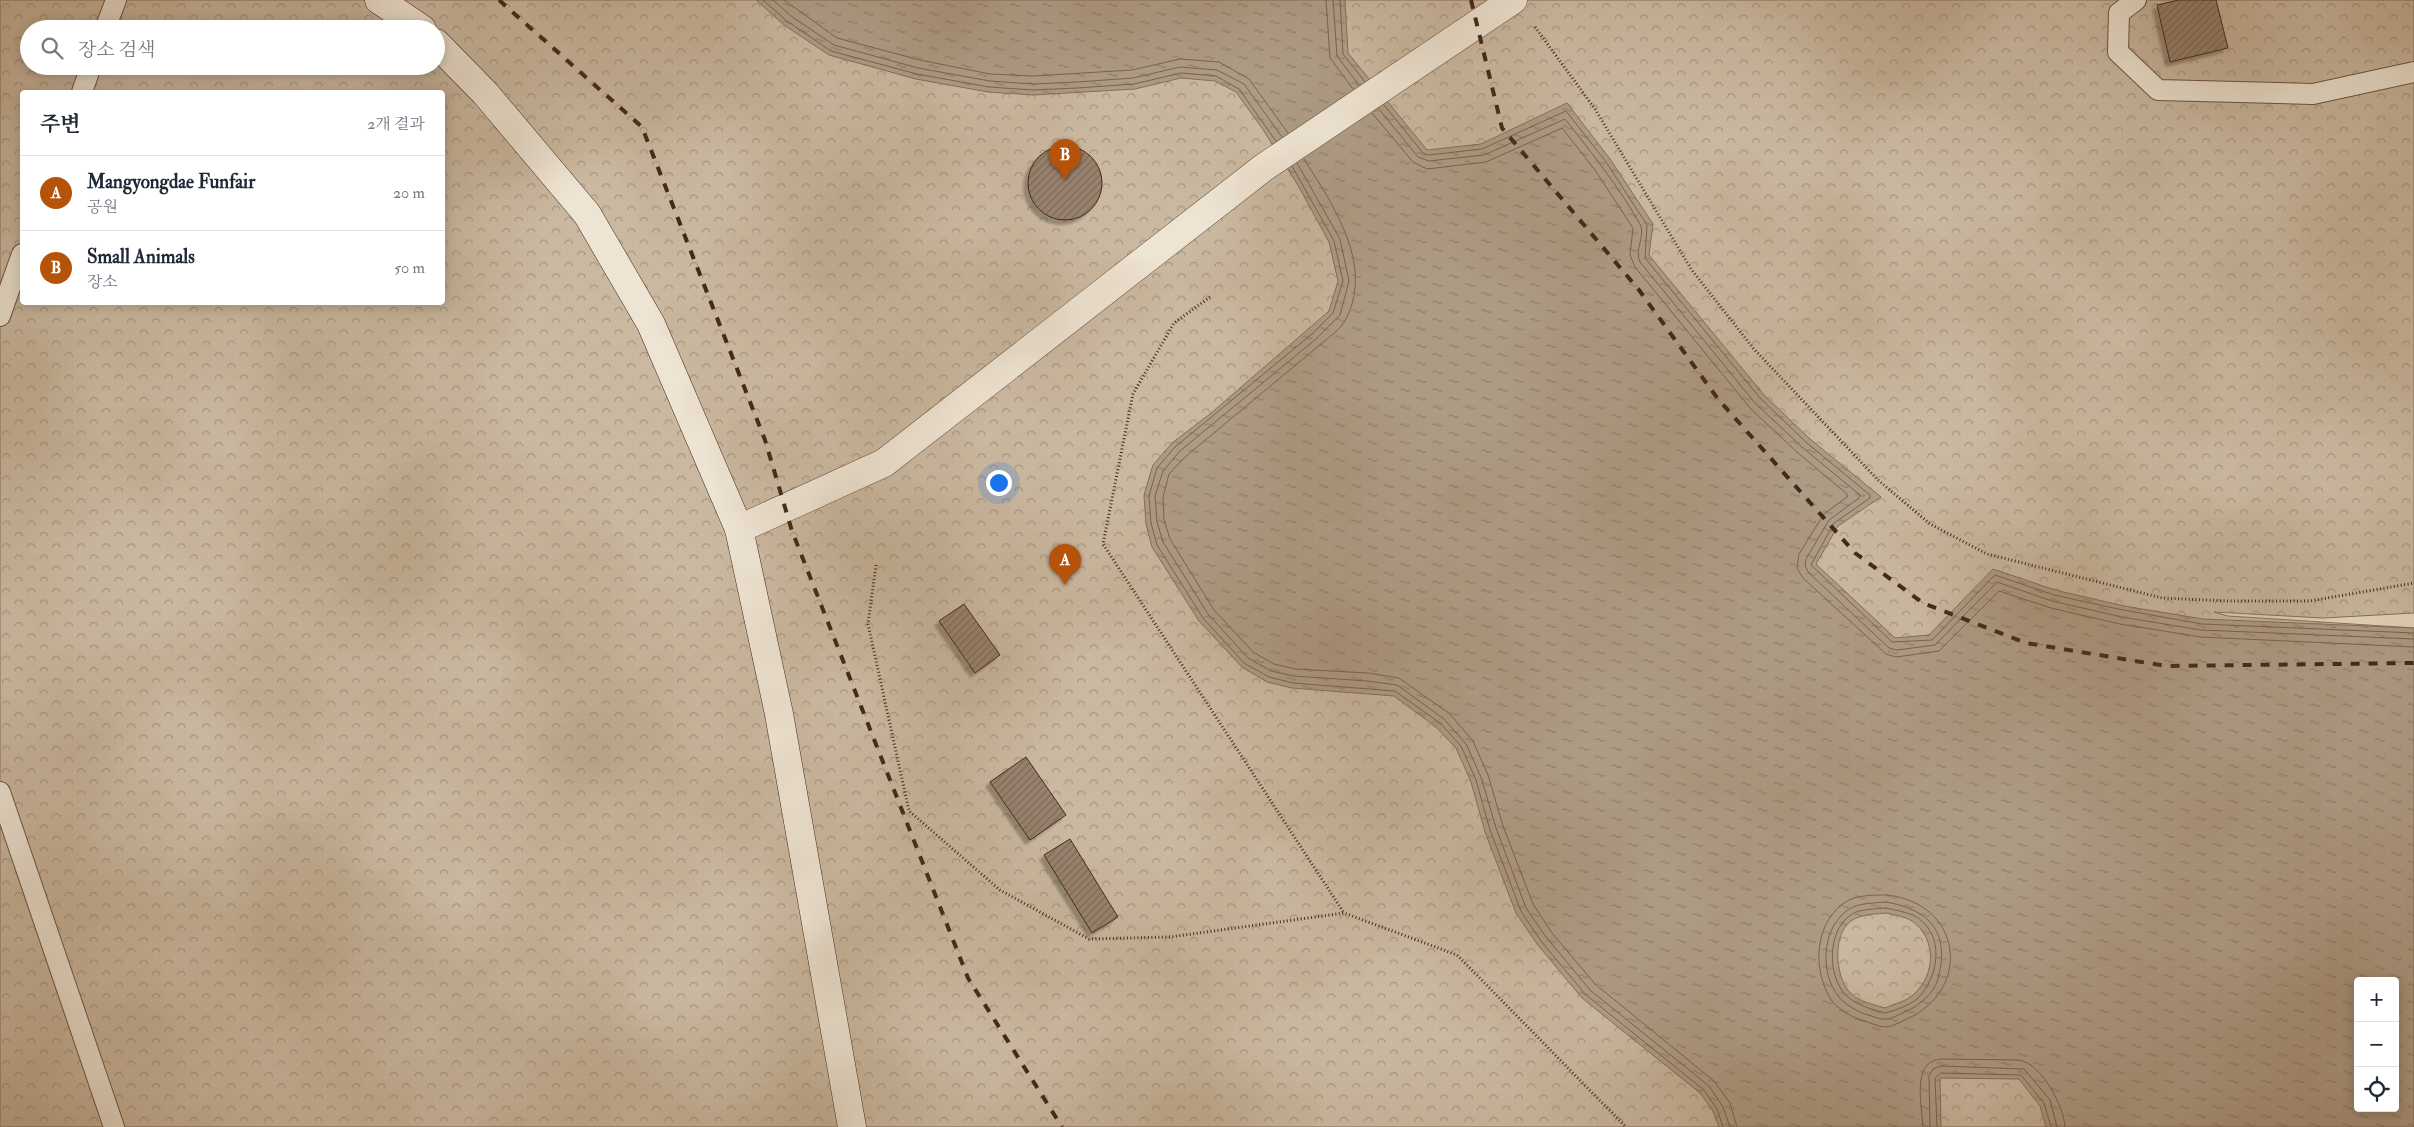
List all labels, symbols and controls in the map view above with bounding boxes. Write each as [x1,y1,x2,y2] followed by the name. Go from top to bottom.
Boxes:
[20,20,445,75] search box
[38,34,66,62] icon: search
[78,38,155,62] text: 장소 검색
[40,111,81,138] text: 주변
[367,114,425,134] text: 2개 결과
[1049,139,1081,180] pin: B
[87,170,255,194] text: Mangyongdae Funfair
[51,183,61,203] text: A
[393,183,425,203] text: 20 m
[87,197,118,217] text: 공원
[87,245,195,269] text: Small Animals
[51,258,61,278] text: B
[394,258,425,278] text: 50 m
[87,272,118,292] text: 장소
[986,470,1012,496] your location
[1049,544,1081,585] pin: A
[2354,977,2399,1112] map controls
[2354,977,2399,1022] button: +
[2354,1022,2399,1067] button: −
[2354,1067,2399,1112] button: locate

